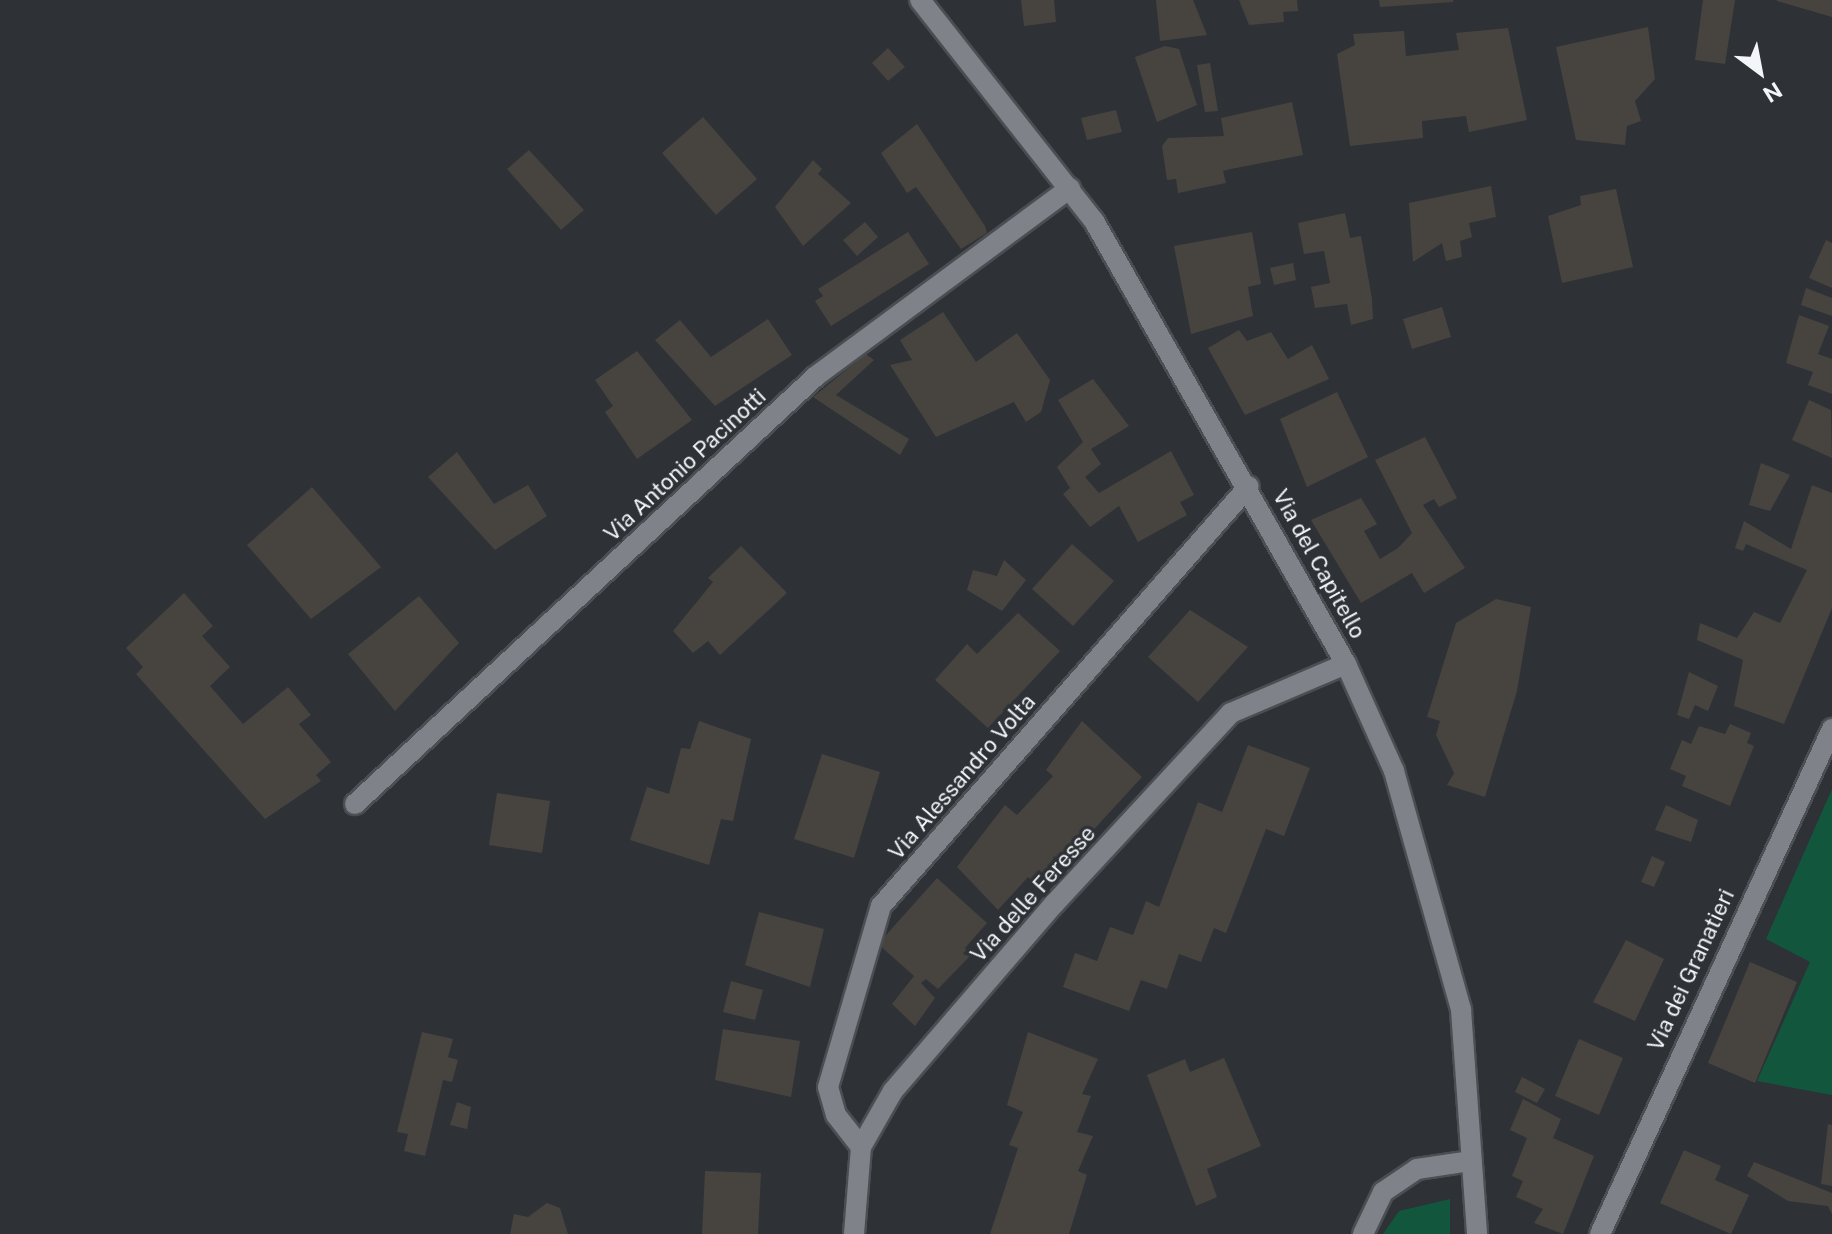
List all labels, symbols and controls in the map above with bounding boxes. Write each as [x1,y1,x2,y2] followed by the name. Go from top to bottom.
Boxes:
[1720,32,1800,112] north arrow
[1759,77,1787,108] text: N
[599,383,771,547] street label: Via Antonio Pacinotti
[1267,485,1371,643] street label: Via del Capitello
[883,689,1041,865] street label: Via Alessandro Volta
[965,820,1101,968] street label: Via delle Feresse
[1642,885,1740,1055] street label: Via dei Granatieri

